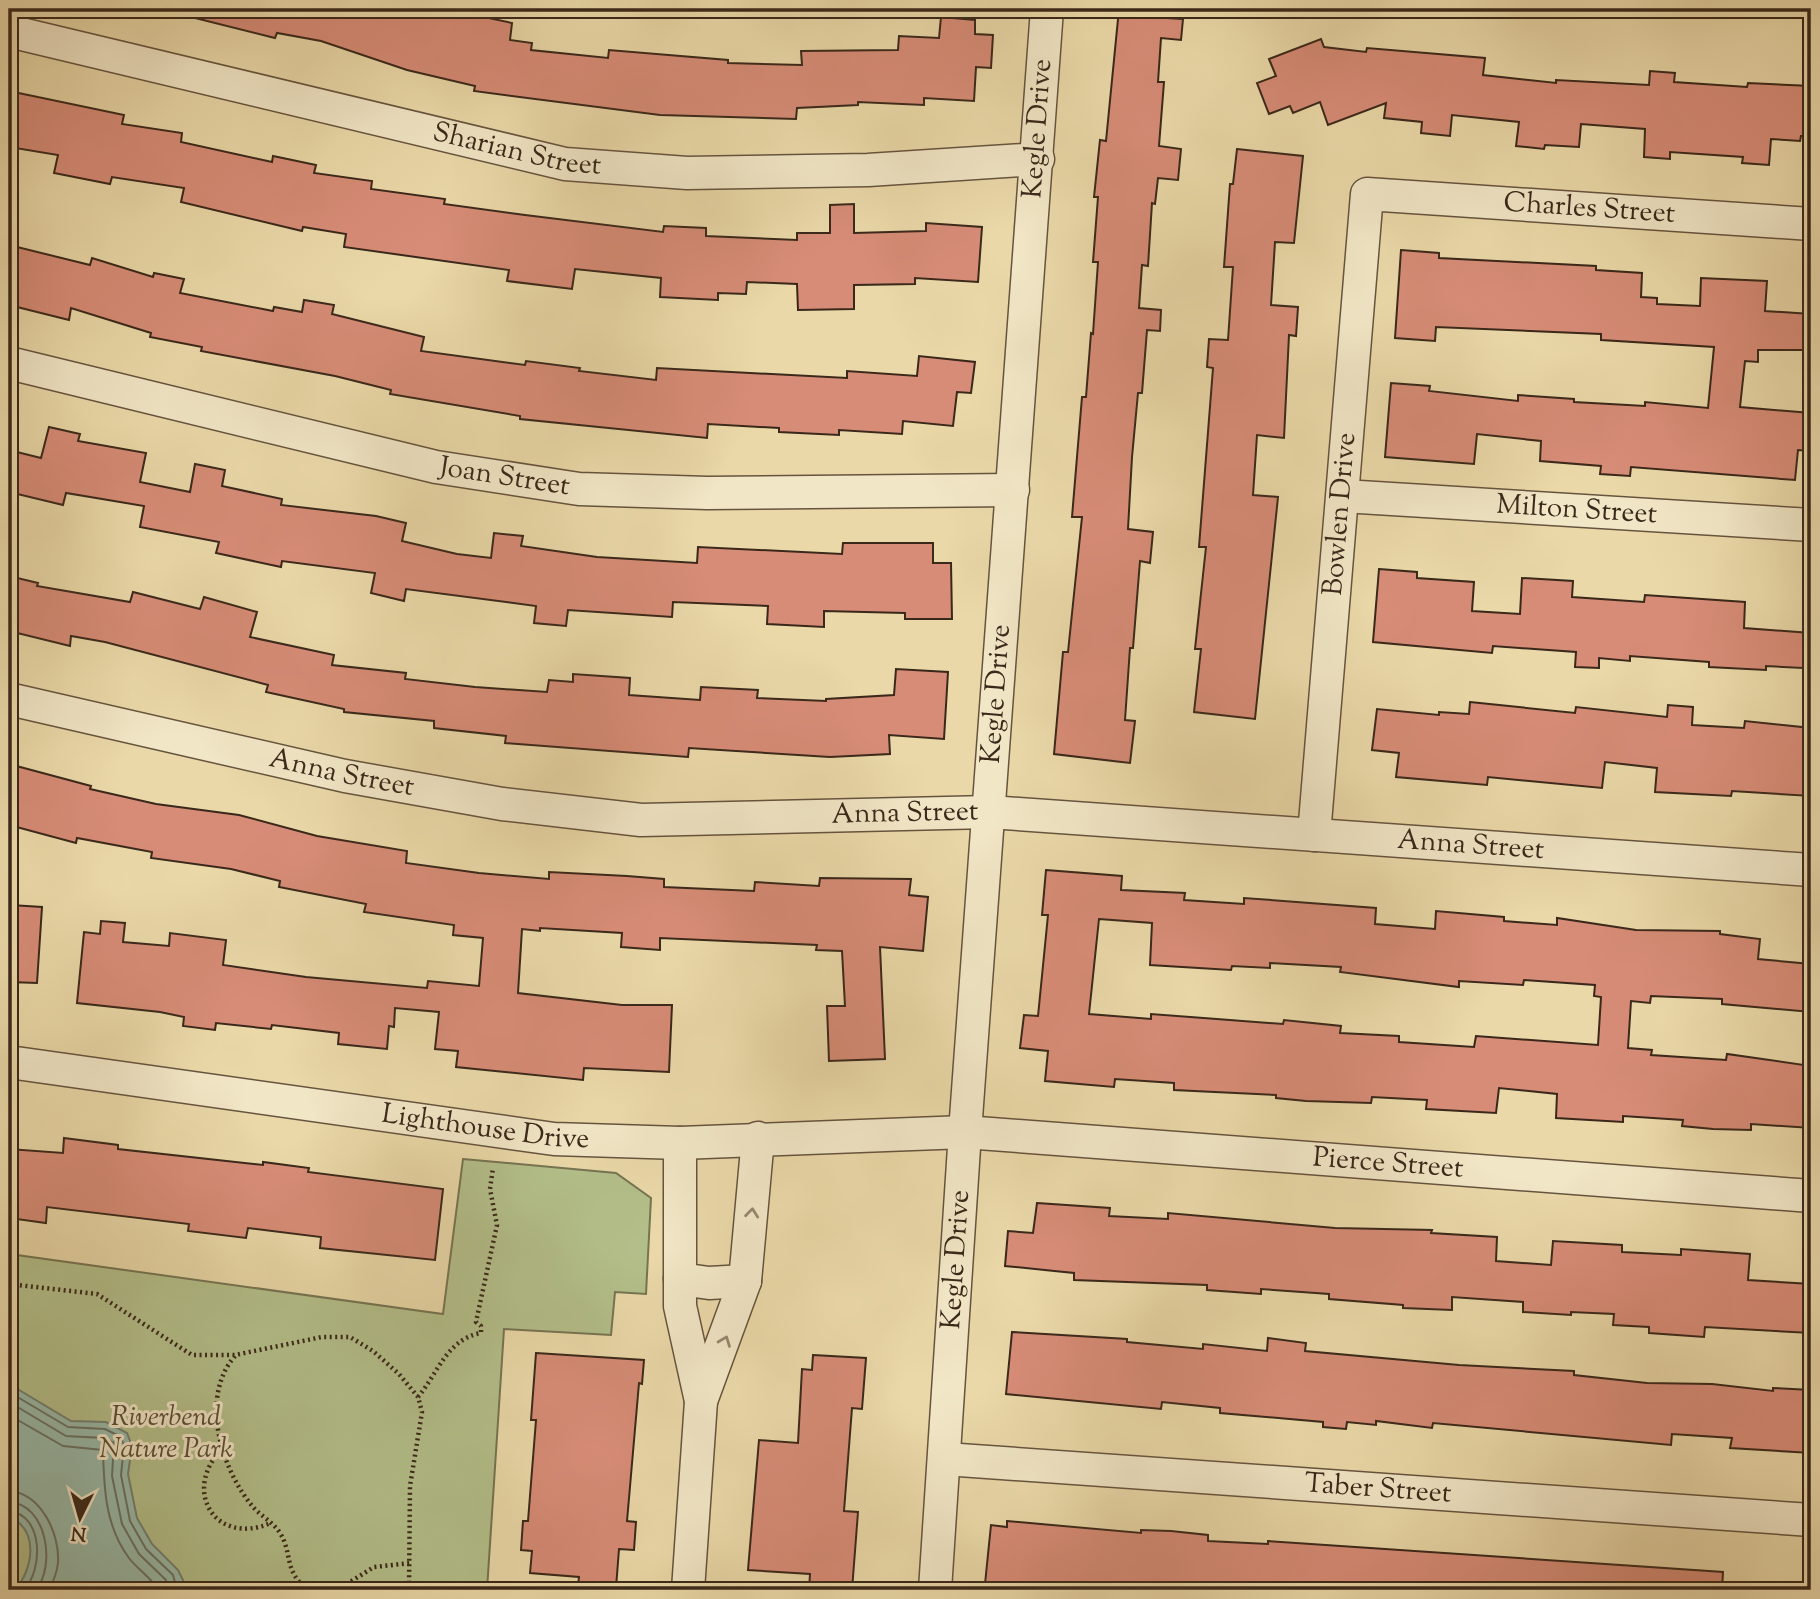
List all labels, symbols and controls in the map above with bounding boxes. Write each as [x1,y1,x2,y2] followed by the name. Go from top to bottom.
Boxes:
[1013,57,1063,200] street label: Kegle Drive
[428,113,603,187] street label: Sharian Street
[1502,183,1677,235] street label: Charles Street
[1314,431,1367,597] street label: Bowlen Drive
[435,448,573,507] street label: Joan Street
[1495,486,1659,535] street label: Milton Street
[972,623,1022,765] street label: Kegle Drive
[265,739,418,808] street label: Anna Street
[831,792,979,836] street label: Anna Street
[1396,821,1546,871] street label: Anna Street
[379,1095,590,1160] street label: Lighthouse Drive
[1311,1138,1465,1190] street label: Pierce Street
[932,1189,981,1331] street label: Kegle Drive
[745,1207,760,1219] one-way arrow
[716,1336,730,1348] one-way arrow
[99,1398,233,1470] park label: Riverbend Nature Park
[1303,1464,1453,1515] street label: Taber Street
[46,1484,116,1554] north arrow
[70,1518,87,1547] text: N

